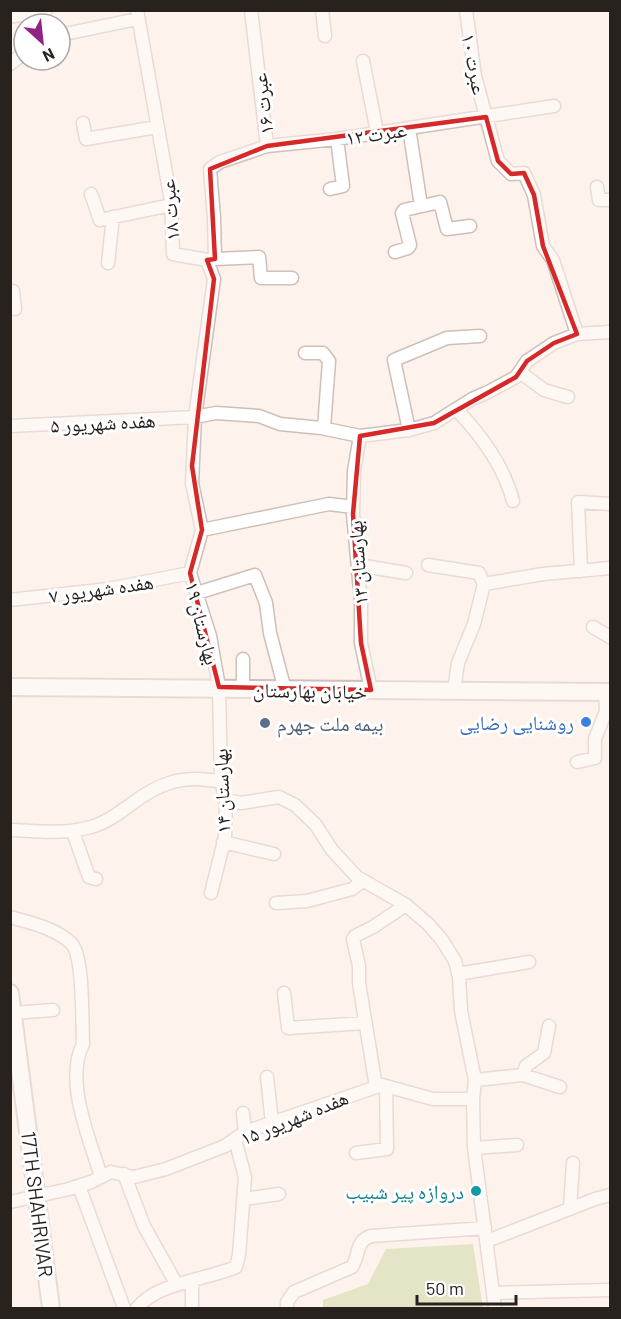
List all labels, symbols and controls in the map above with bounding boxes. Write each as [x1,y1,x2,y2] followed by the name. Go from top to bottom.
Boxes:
[12,12,72,72] north arrow
[457,32,493,97] street label: عبرت ۱۰
[40,45,58,67] text: N
[246,72,278,136] street label: عبرت ۱۶
[344,117,408,150] street label: عبرت ۱۲
[154,178,184,242] street label: عبرت ۱۸
[50,407,156,438] street label: هفده شهریور ۵
[342,520,373,606] street label: بهارستان ۱۳
[47,569,155,608] street label: هفده شهریور ۷
[180,579,225,667] street label: بهارستان ۱۹
[253,677,368,704] street label: خیابان بهارستان
[459,710,574,735] place label: روشنایی رضایی
[277,711,384,738] place label: بیمه ملت جهرم
[579,715,593,729] marker: روشنایی رضایی
[258,716,272,730] marker: بیمه ملت جهرم
[208,748,235,834] street label: بهارستان ۱۴
[237,1084,352,1150] street label: هفده شهریور ۱۵
[17,1130,59,1278] street label: 17TH SHAHRIVAR
[345,1179,464,1204] place label: دروازه پیر شبیب
[469,1184,483,1198] marker: دروازه پیر شبیب
[417,1268,516,1306] scale bar
[426,1277,464,1299] text: 50 m

